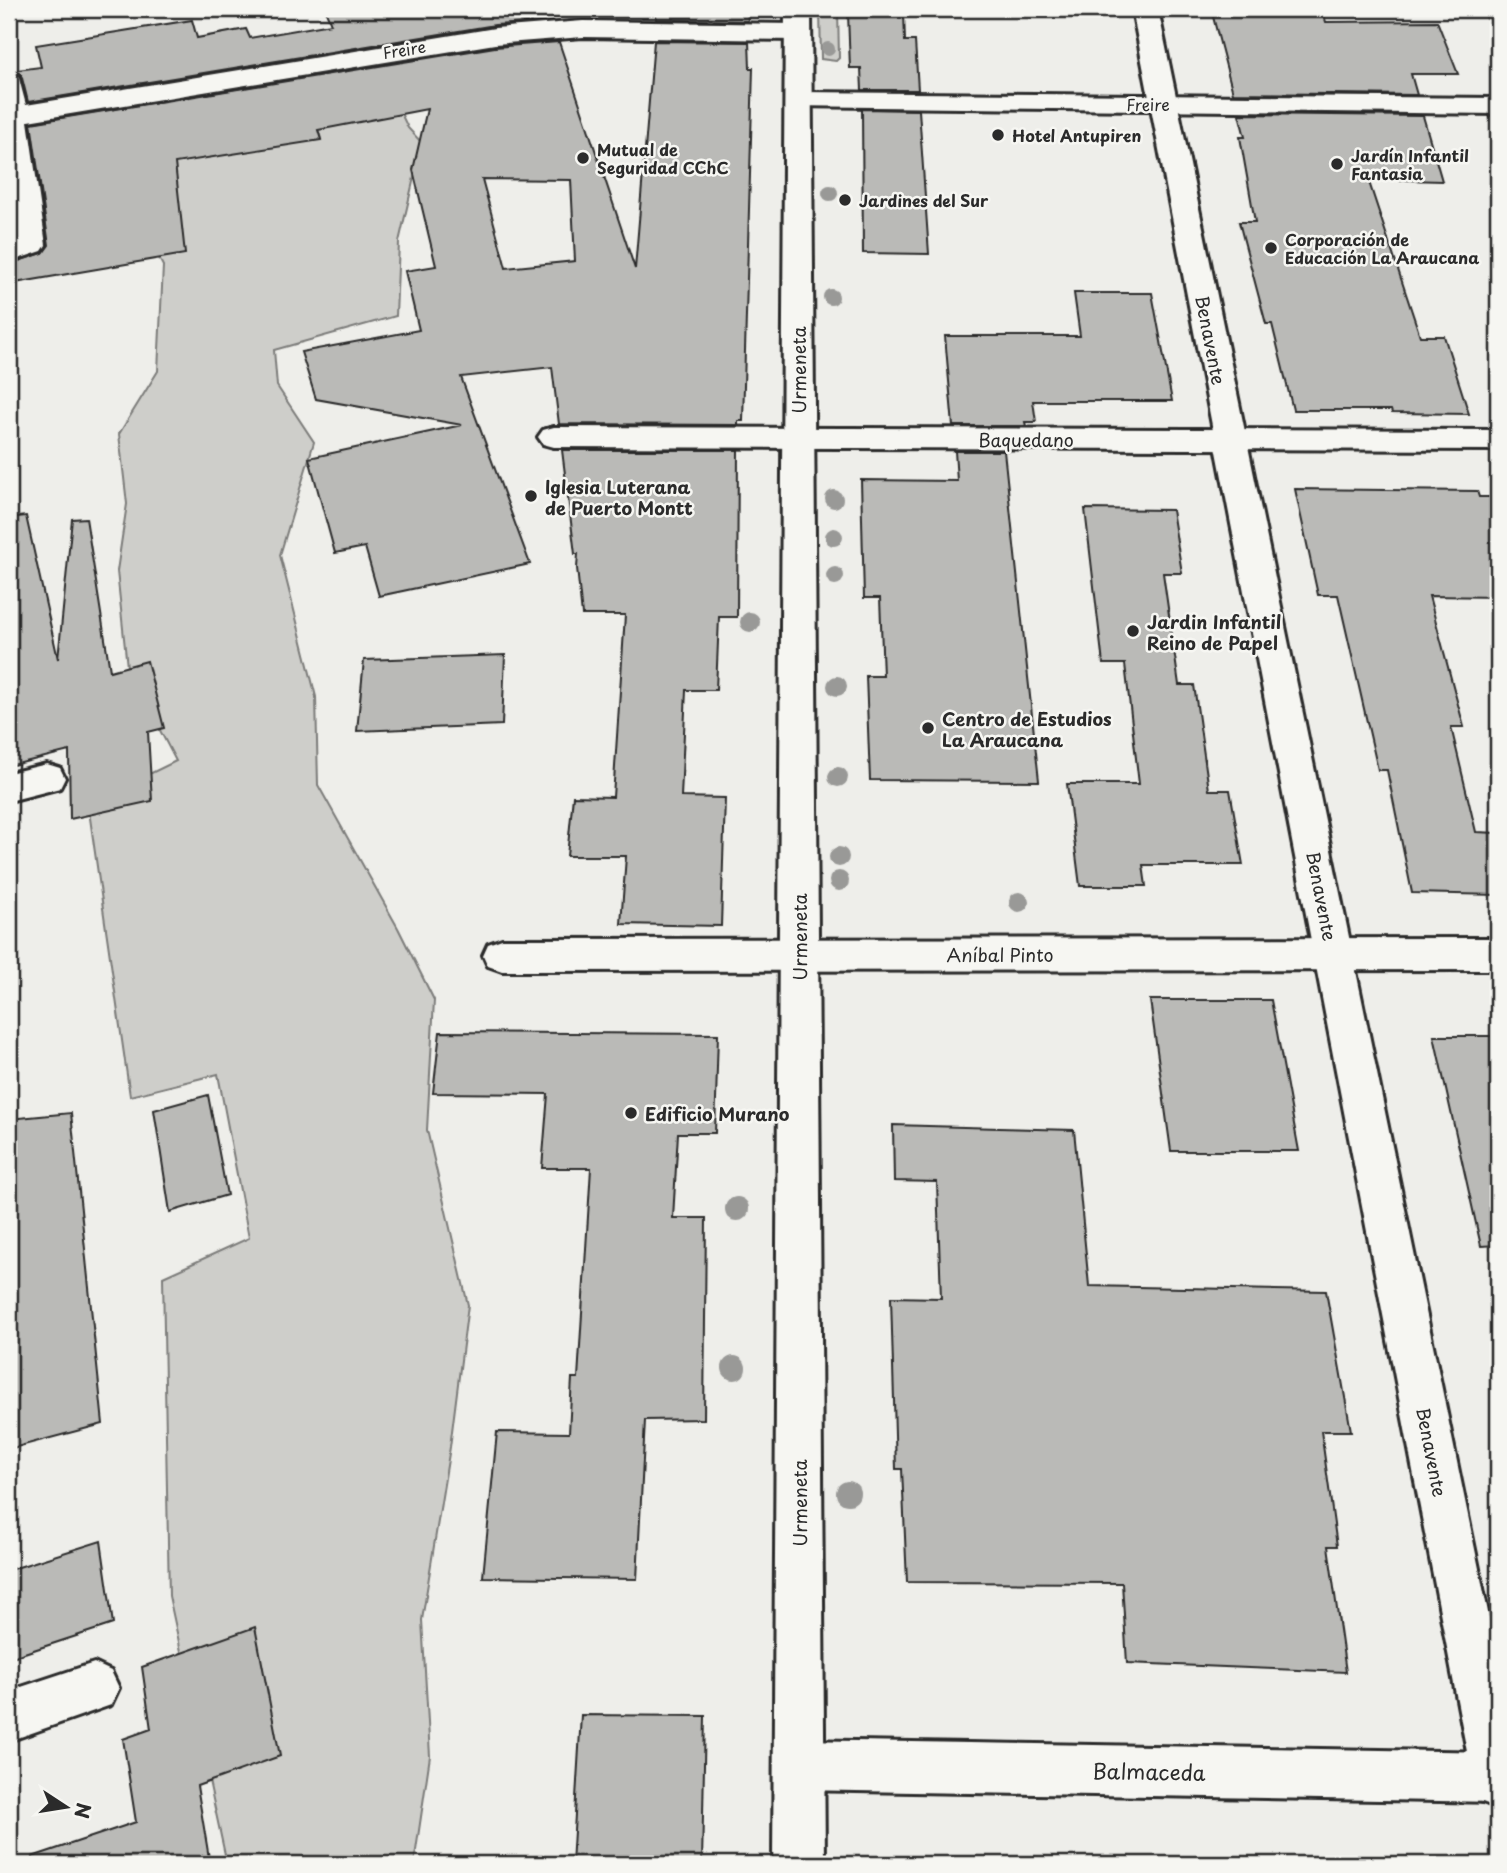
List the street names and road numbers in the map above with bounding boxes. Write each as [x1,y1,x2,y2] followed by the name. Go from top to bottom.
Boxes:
[381,34,427,64] street label: Freire
[1126,92,1170,116] street label: Freire
[1189,293,1233,387] street label: Benavente
[785,325,812,414] street label: Urmeneta
[978,426,1074,453] street label: Baquedano
[1300,849,1344,943] street label: Benavente
[786,892,813,981] street label: Urmeneta
[947,941,1053,968] street label: Aníbal Pinto
[1410,1405,1454,1499] street label: Benavente
[786,1458,813,1547] street label: Urmeneta
[1092,1754,1206,1788] street label: Balmaceda

